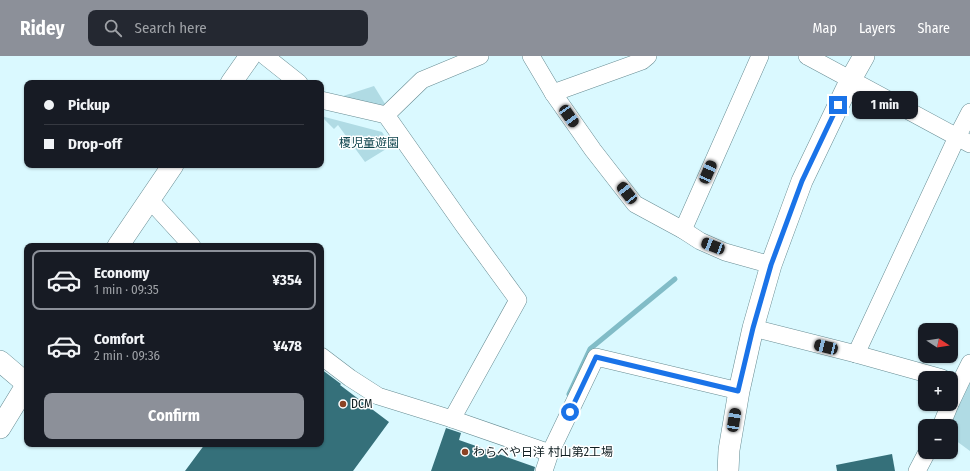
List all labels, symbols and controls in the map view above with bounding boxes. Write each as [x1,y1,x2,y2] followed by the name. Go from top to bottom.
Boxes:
[88,10,368,46] search box
[20,17,64,40] text: Ridey
[102,17,124,39] icon: search
[134,19,207,37] text: Search here
[813,20,837,37] text: Map
[859,20,895,37] text: Layers
[917,20,950,37] text: Share
[852,91,918,119] callout: 1 min
[68,96,110,114] text: Pickup
[829,96,847,114] route end
[871,97,899,112] text: 1 min
[557,103,581,129] car
[68,135,122,153] text: Drop-off
[339,136,399,150] park label: 榎児童遊園
[698,159,718,185] car
[615,180,639,206] car
[700,236,726,256] car
[46,262,82,298] icon: car
[94,264,149,282] text: Economy
[272,271,302,289] text: ¥354
[94,282,159,297] text: 1 min · 09:35
[918,323,958,363] north arrow
[918,323,958,459] map controls
[46,328,82,364] icon: car
[94,330,145,348] text: Comfort
[273,337,302,355] text: ¥478
[813,338,839,356] car
[94,348,160,363] text: 2 min · 09:36
[918,371,958,411] button: +
[44,393,304,439] button: Confirm
[351,397,373,411] place label: DCM
[338,399,348,409] marker: DCM
[561,403,579,421] route start
[726,407,742,433] car
[918,419,958,459] button: −
[473,445,613,459] place label: わらべや日洋 村山第2工場
[460,447,470,457] marker: わらべや日洋 村山第2工場

